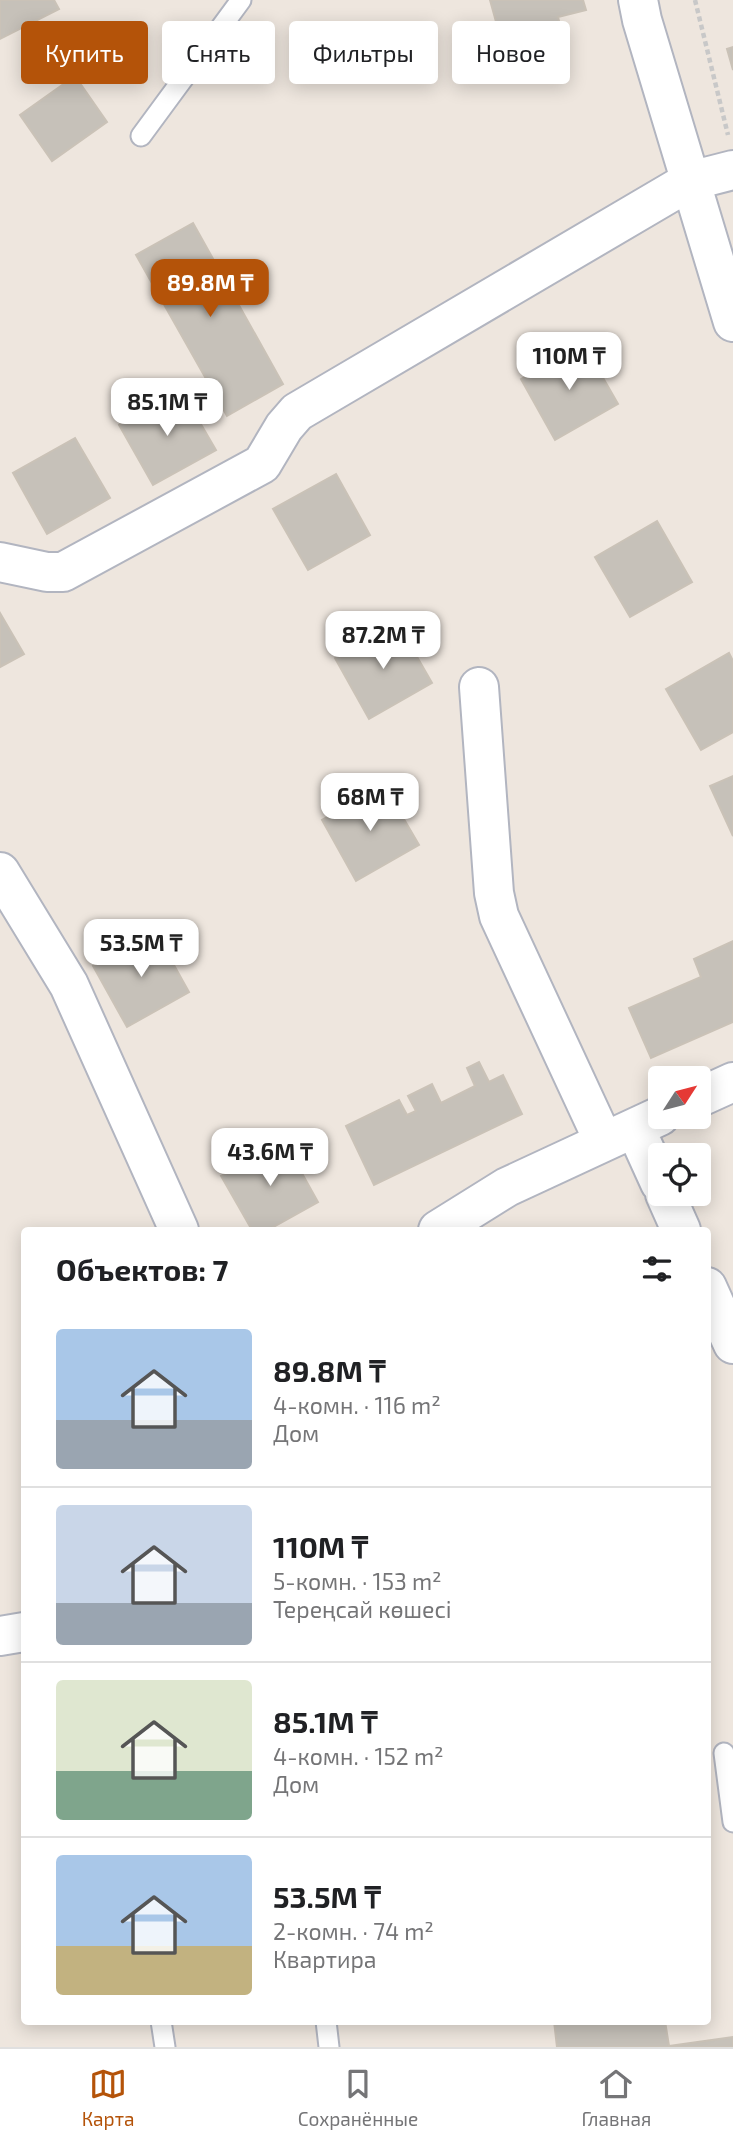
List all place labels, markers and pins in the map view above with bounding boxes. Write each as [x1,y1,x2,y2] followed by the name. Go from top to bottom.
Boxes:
[145,260,275,319] pin: 89.8M ₸
[512,332,626,392] pin: 110M ₸
[102,378,232,438] pin: 85.1M ₸
[318,612,448,671] pin: 87.2M ₸
[321,774,419,833] pin: 68M ₸
[76,920,206,979] pin: 53.5M ₸
[205,1128,335,1188] pin: 43.6M ₸

